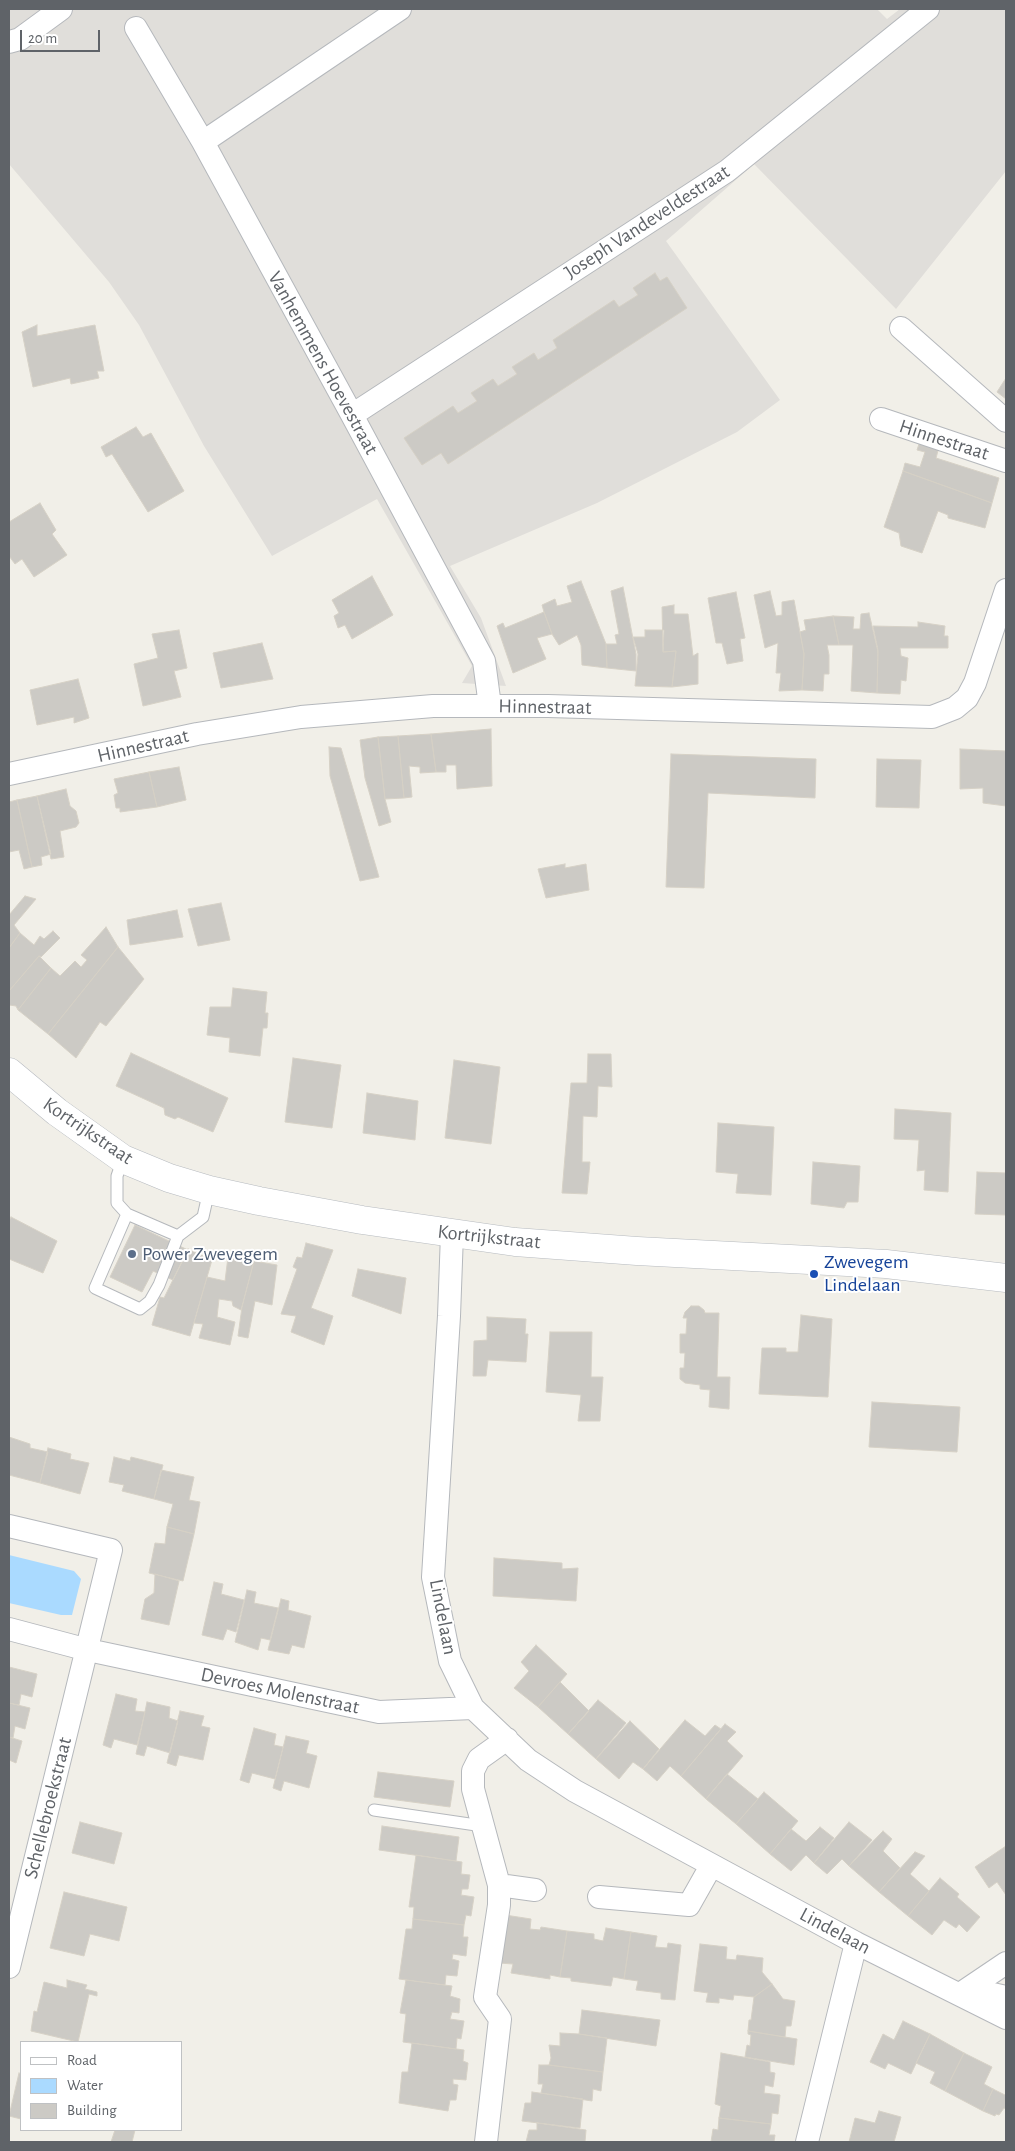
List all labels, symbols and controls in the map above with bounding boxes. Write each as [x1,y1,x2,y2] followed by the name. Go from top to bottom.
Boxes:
[22,20,102,52] scale bar
[28,31,57,46] text: 20 m
[560,160,734,284] street label: Joseph Vandeveldestraat
[263,267,383,459] street label: Vanhemmens Hoevestraat
[896,414,992,466] street label: Hinnestraat
[498,694,592,720] street label: Hinnestraat
[95,724,191,768] street label: Hinnestraat
[38,1092,138,1170] street label: Kortrijkstraat
[436,1220,542,1254] street label: Kortrijkstraat
[142,1242,278,1266] place label: Power Zwevegem
[126,1248,138,1260] marker: Power Zwevegem
[824,1250,909,1297] place label: Zwevegem Lindelaan
[808,1268,820,1280] marker: Zwevegem Lindelaan
[424,1577,462,1657] street label: Lindelaan
[199,1662,361,1720] street label: Devroes Molenstraat
[19,1735,77,1881] street label: Schellebroekstraat
[796,1902,874,1960] street label: Lindelaan
[20,2041,182,2131] legend
[67,2053,97,2068] text: Road
[67,2078,103,2093] text: Water
[67,2103,117,2118] text: Building

